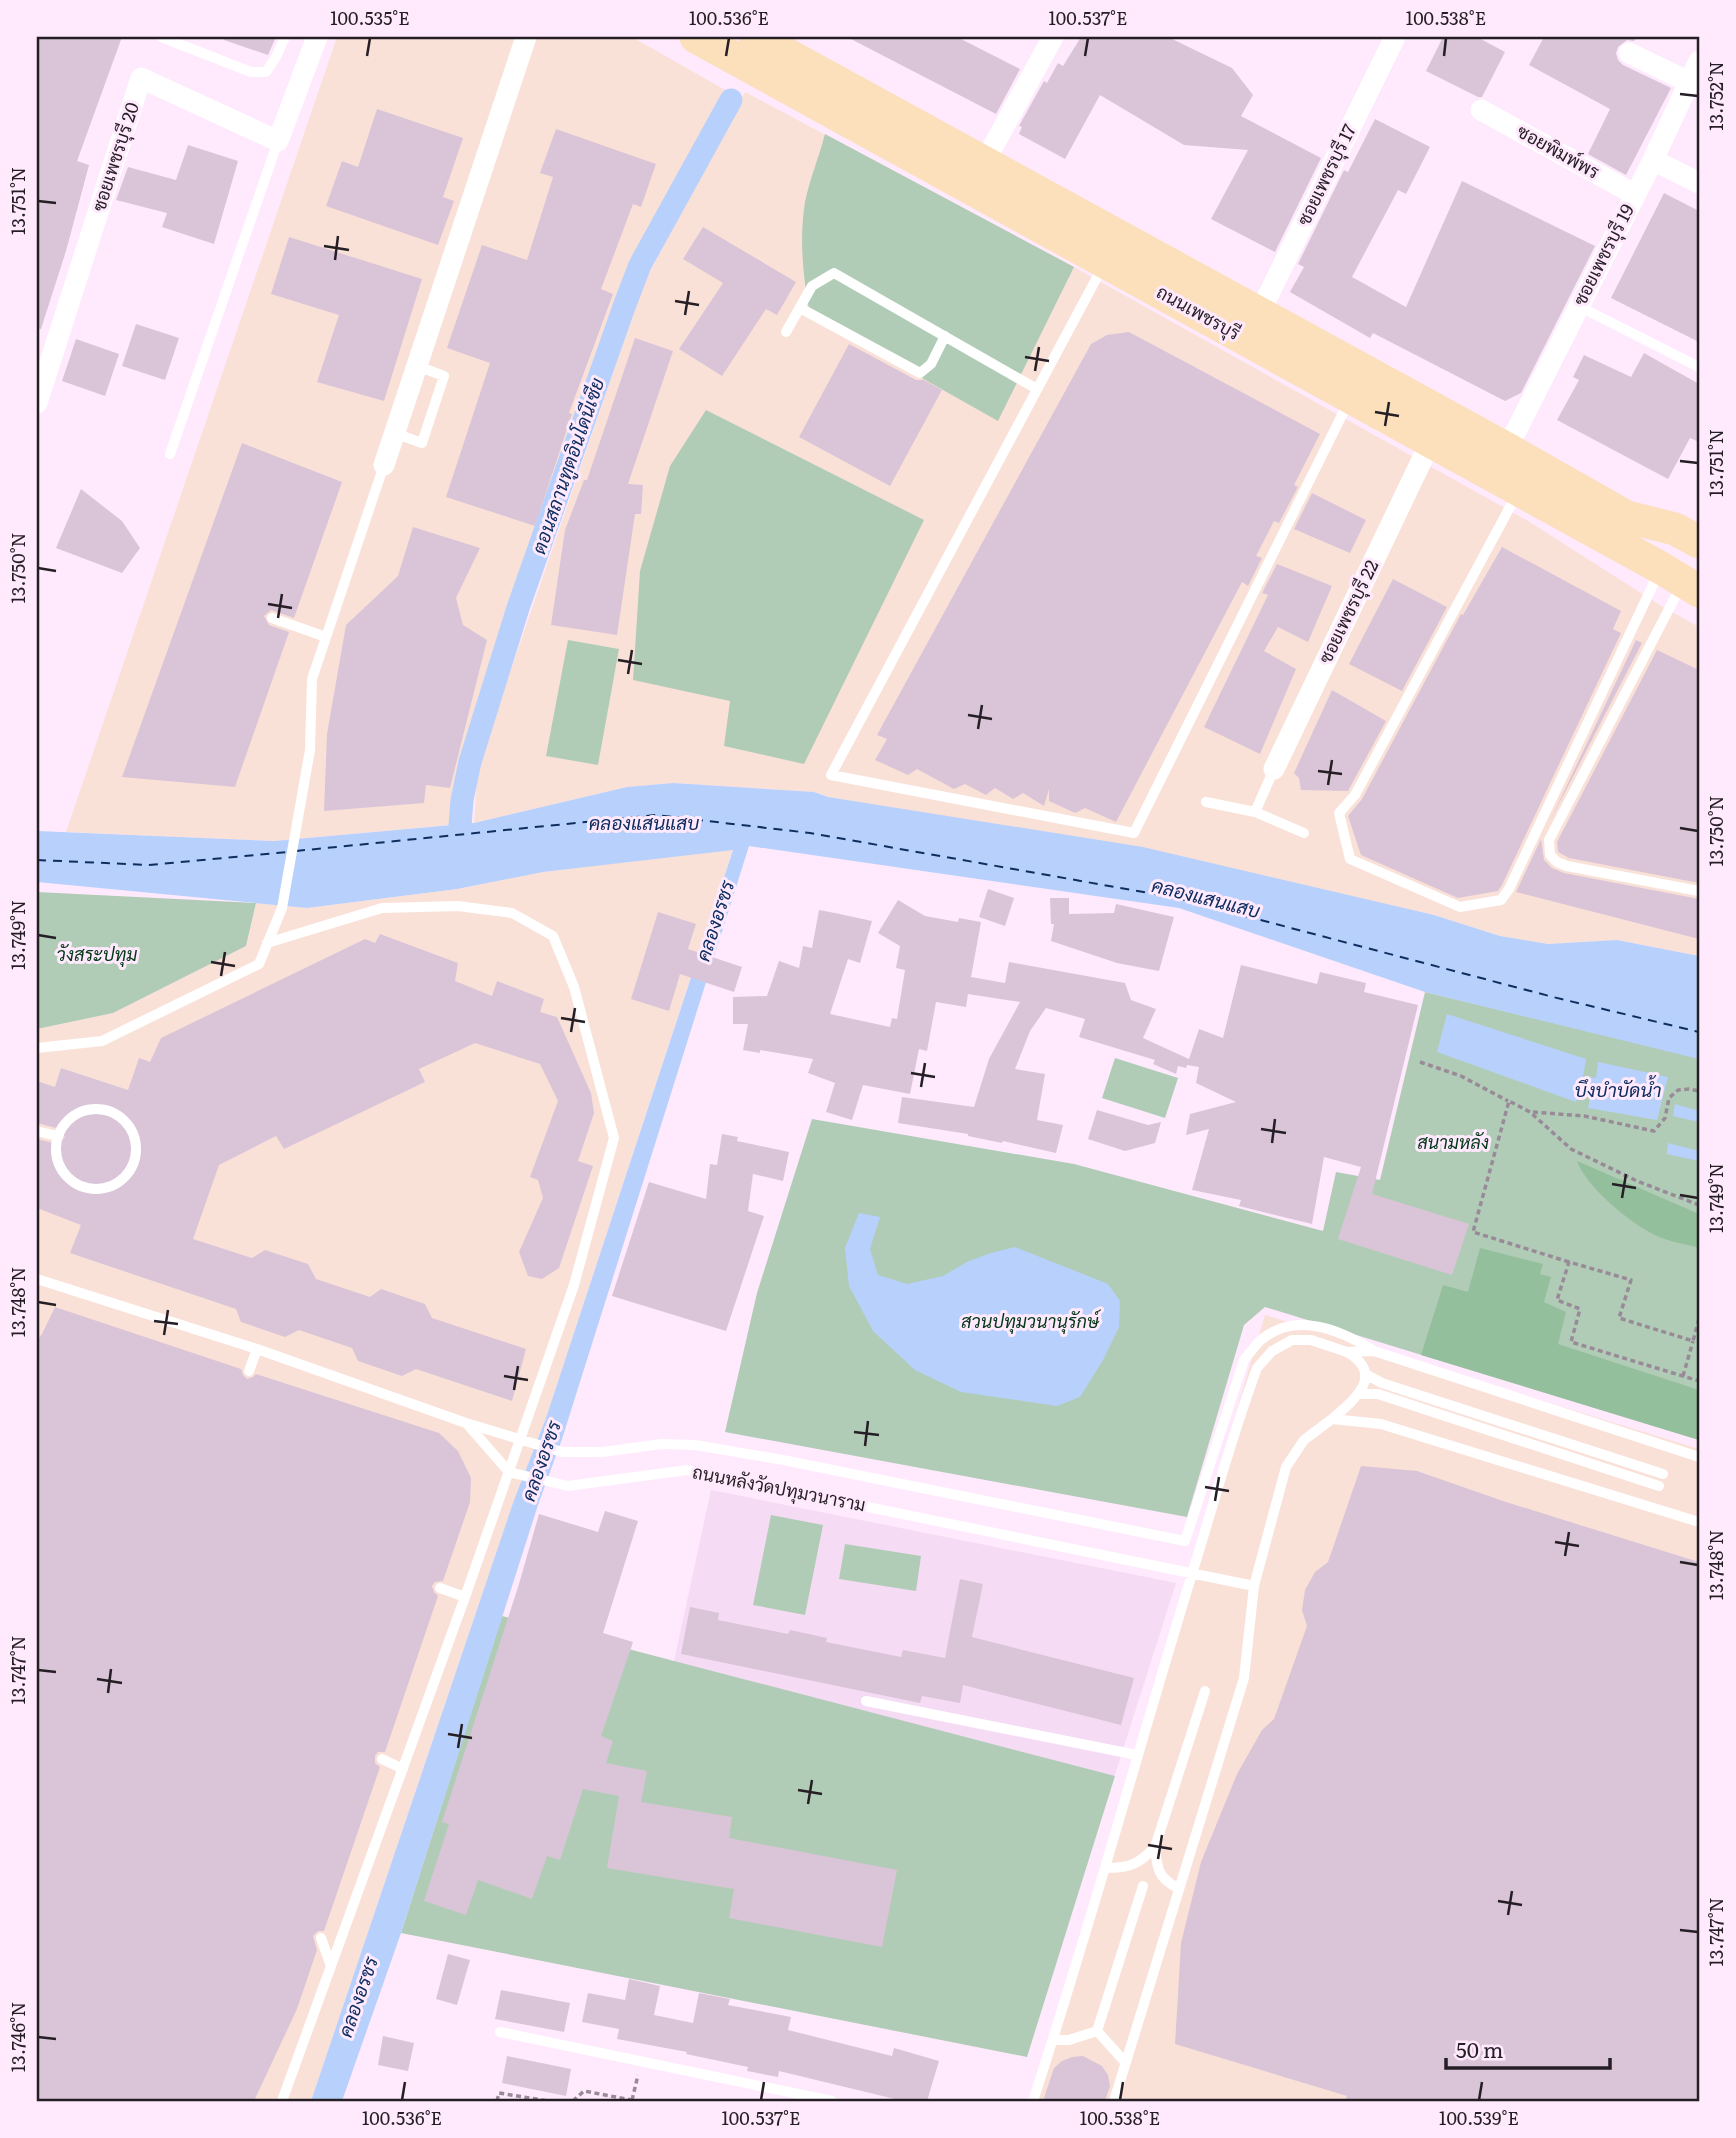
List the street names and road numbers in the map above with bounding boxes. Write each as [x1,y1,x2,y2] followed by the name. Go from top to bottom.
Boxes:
[84,98,145,215] street label: ซอยเพชรบุรี 20
[1513,117,1605,185] street label: ซอยพิมพ์พร
[1289,119,1362,230] street label: ซอยเพชรบุรี 17
[1565,199,1640,310] street label: ซอยเพชรบุรี 19
[1152,278,1246,346] street label: ถนนเพชรบุรี
[1311,555,1384,668] street label: ซอยเพชรบุรี 22
[690,1457,868,1518] street label: ถนนหลังวัดปทุมวนาราม

